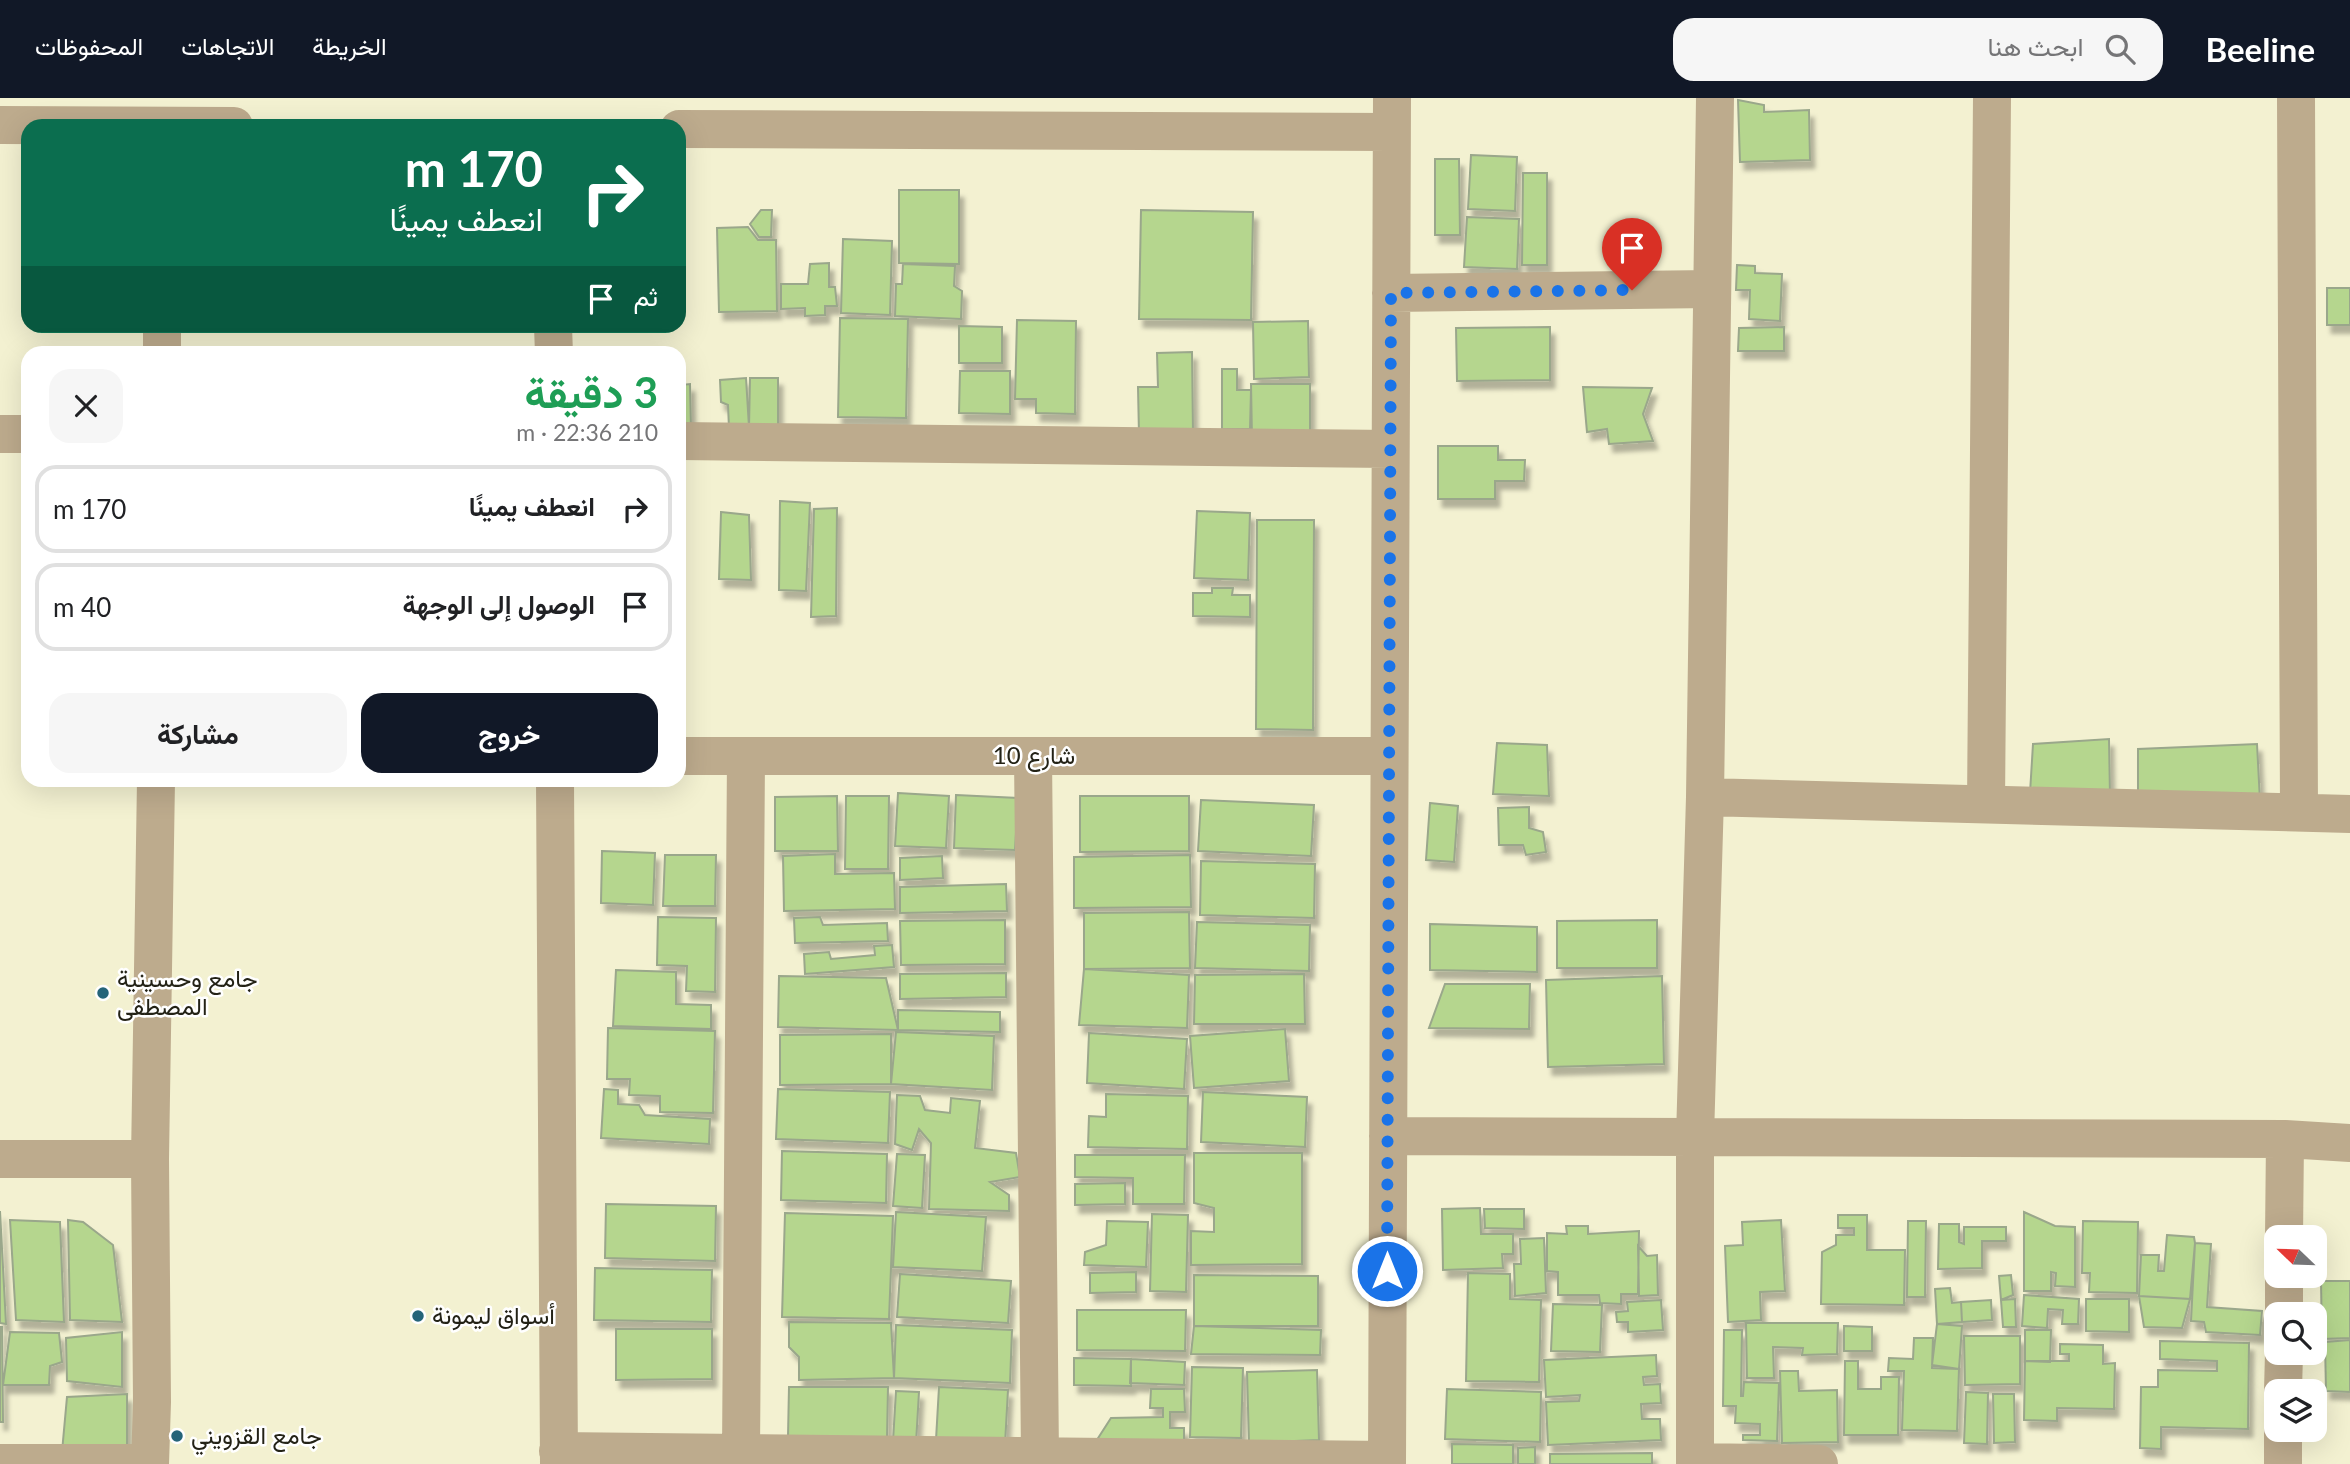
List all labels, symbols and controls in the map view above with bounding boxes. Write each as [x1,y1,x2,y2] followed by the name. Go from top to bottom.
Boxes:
[1673,18,2163,81] search box
[2205,29,2315,69] text: Beeline
[1988,30,2083,62] text: ابحث هنا
[2101,30,2139,68] icon: search
[35,31,143,60] text: المحفوظات
[181,31,274,60] text: الاتجاهات
[312,31,387,60] text: الخريطة
[405,139,543,197] text: 170 m
[567,147,658,238] icon: right
[390,199,543,238] text: انعطف يمينًا
[1602,218,1662,290] pin
[1613,229,1651,267] icon: arrive
[582,280,620,318] icon: arrive
[634,280,658,312] text: ثم
[524,367,658,417] text: 3 دقيقة
[49,369,123,443] button: close
[516,418,658,446] text: 210 m · 22:36
[469,490,595,522] text: انعطف يمينًا
[616,490,654,528] icon: right
[53,493,126,525] text: 170 m
[403,588,595,620] text: الوصول إلى الوجهة
[616,588,654,626] icon: arrive
[53,591,111,623] text: 40 m
[49,693,347,773] button: مشاركة
[361,693,658,773] button: خروج
[993,740,1075,772] street label: شارع 10
[117,963,258,1021] place label: جامع وحسينية المصطفى
[95,985,111,1001] marker: جامع وحسينية المصطفى
[2264,1225,2328,1288] north arrow
[2264,1225,2327,1442] map controls
[1350,1234,1424,1308] position arrow
[432,1300,555,1331] place label: أسواق ليمونة
[2264,1302,2327,1365] button: search
[410,1308,426,1324] marker: أسواق ليمونة
[2264,1379,2327,1442] button: layers
[191,1420,322,1455] place label: جامع القزويني
[169,1428,185,1444] marker: جامع القزويني

